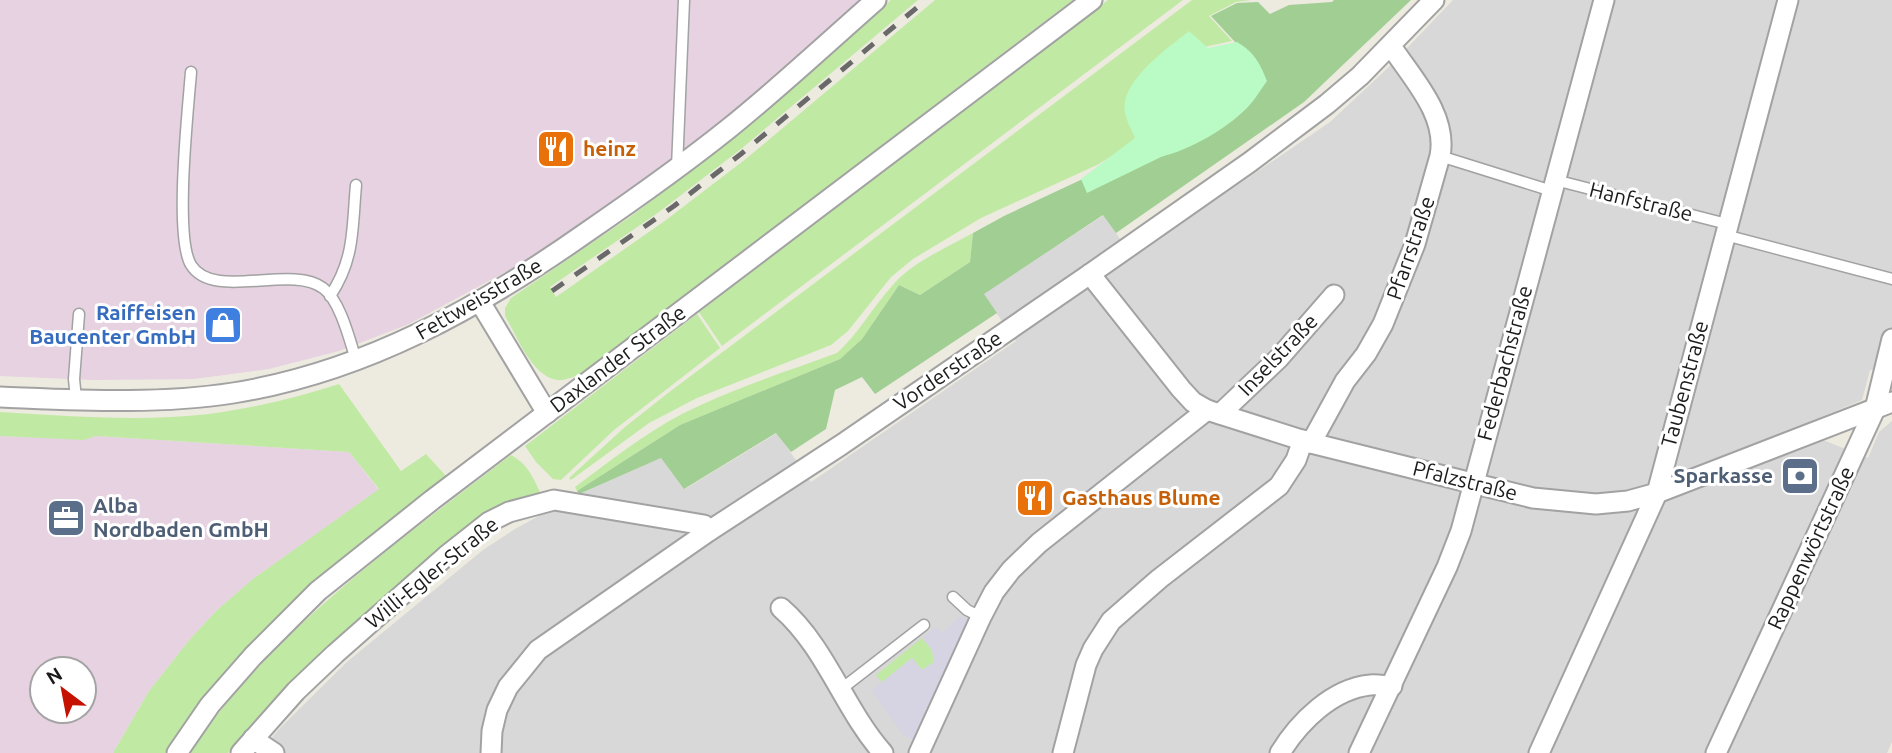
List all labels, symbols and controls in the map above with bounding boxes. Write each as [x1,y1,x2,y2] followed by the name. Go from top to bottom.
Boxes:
[535,128,577,170] restaurant icon: heinz
[583,136,636,160] place label: heinz
[1587,177,1695,225] street label: Hanfstraße
[1381,193,1439,302] street label: Pfarrstraße
[411,252,546,344] street label: Fettweisstraße
[1472,283,1536,443] street label: Federbachstraße
[545,299,690,417] street label: Daxlander Straße
[29,300,196,348] place label: Raiffeisen Baucenter GmbH
[202,304,244,346] shop icon: Raiffeisen Baucenter GmbH
[1233,309,1322,400] street label: Inselstraße
[1656,318,1712,450] street label: Taubenstraße
[889,325,1006,415] street label: Vorderstraße
[1410,455,1520,505] street label: Pfalzstraße
[1779,455,1821,497] bank icon: Sparkasse
[1762,462,1858,633] street label: Rappenwörtstraße
[1674,463,1773,487] place label: Sparkasse
[1014,477,1056,519] restaurant icon: Gasthaus Blume
[1062,485,1221,509] place label: Gasthaus Blume
[93,493,269,541] place label: Alba Nordbaden GmbH
[45,497,87,539] office icon: Alba Nordbaden GmbH
[360,511,503,633] street label: Willi-Egler-Straße
[28,655,98,725] north arrow
[42,662,66,689] text: N

